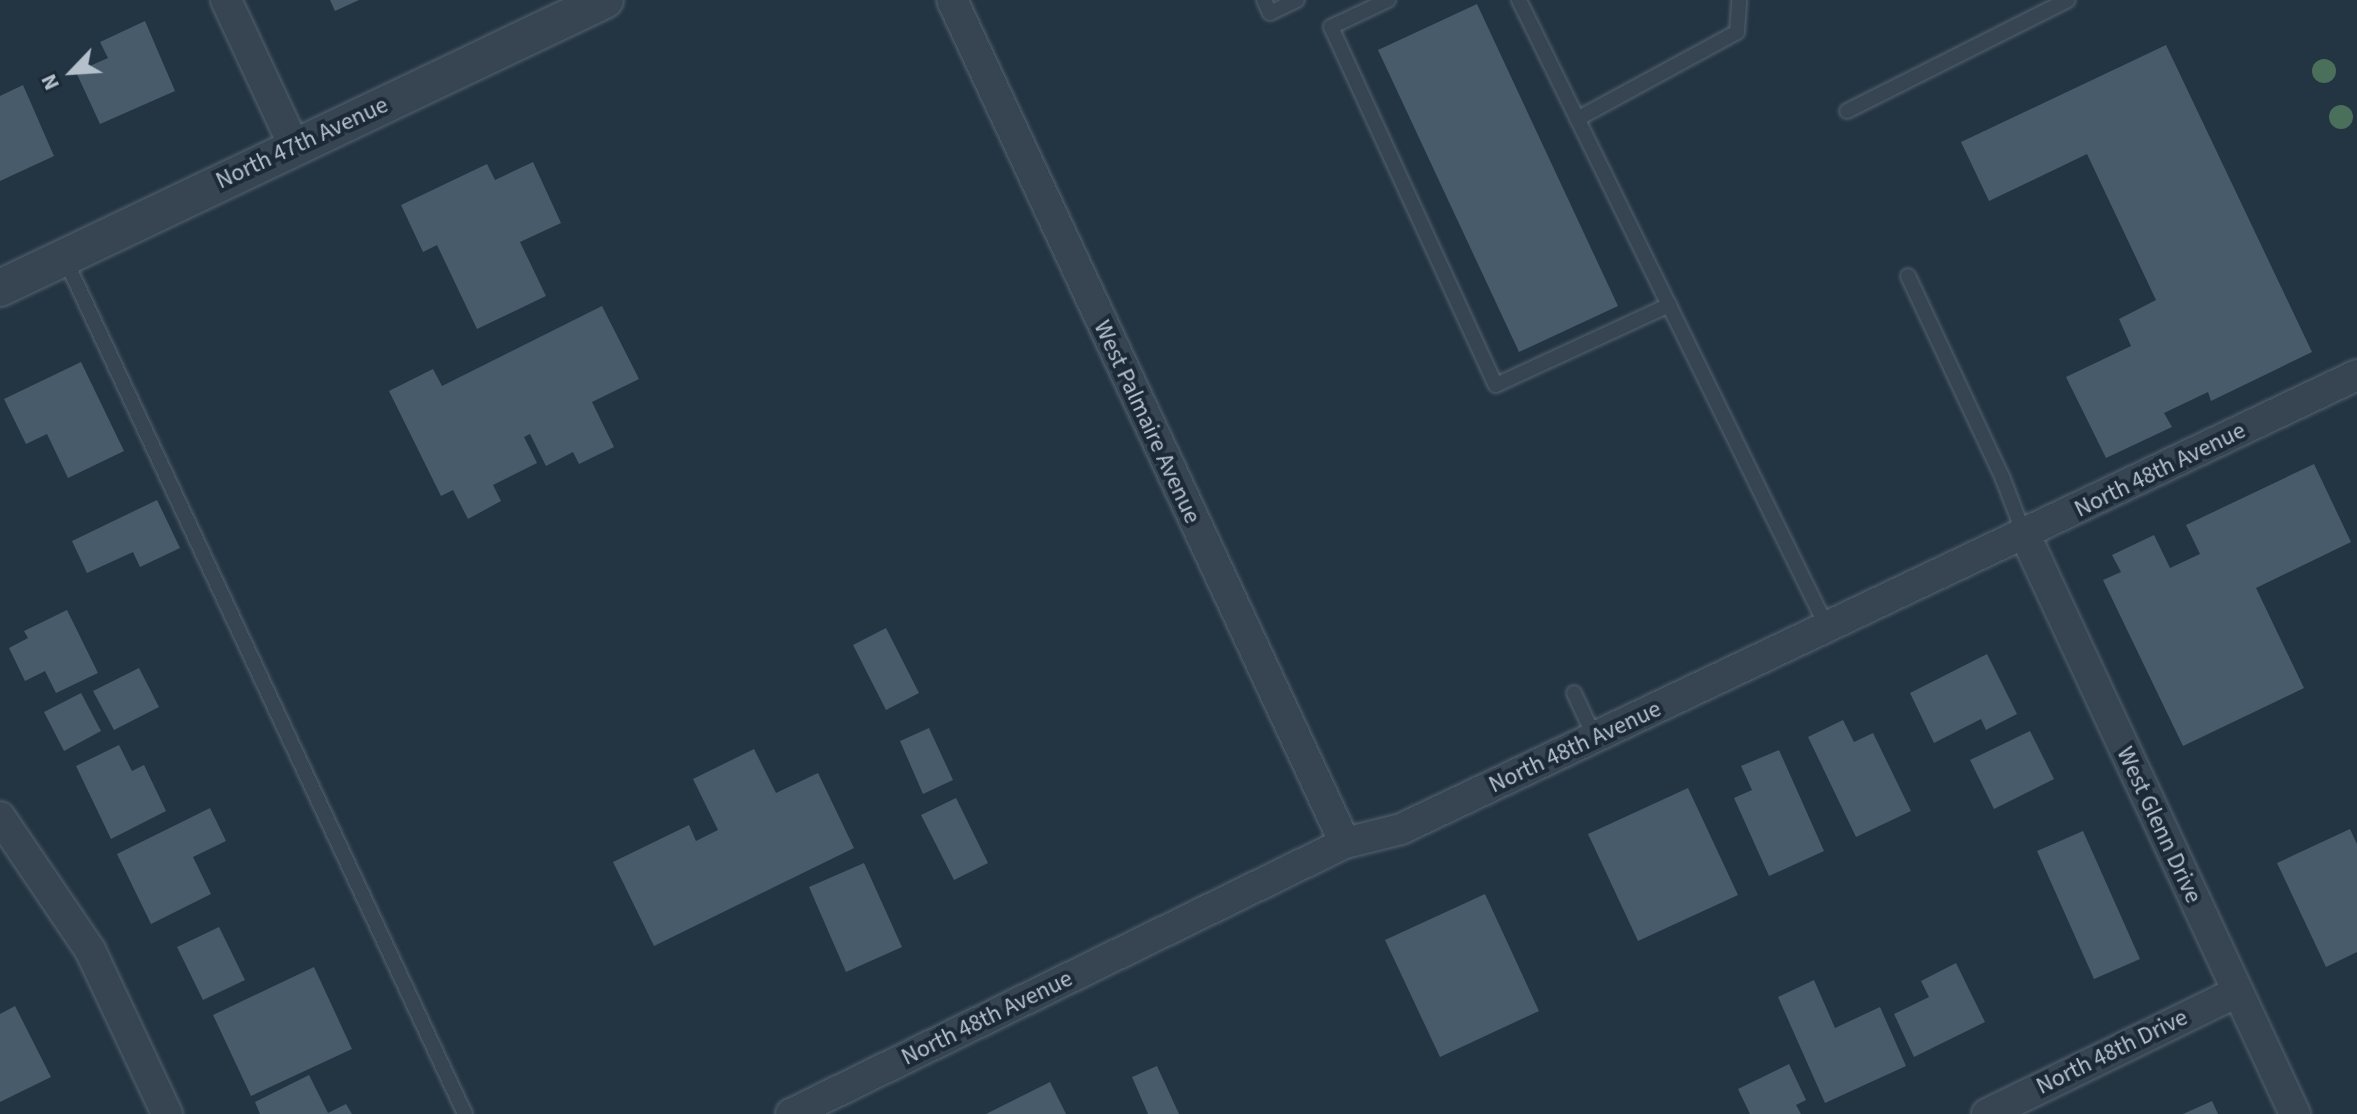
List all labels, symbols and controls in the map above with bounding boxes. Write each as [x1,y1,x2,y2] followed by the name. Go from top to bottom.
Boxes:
[32,32,112,112] north arrow
[33,69,68,96] text: N
[211,91,393,195] street label: North 47th Avenue
[1087,316,1207,528] street label: West Palmaire Avenue
[2070,416,2250,524] street label: North 48th Avenue
[1484,695,1666,799] street label: North 48th Avenue
[2110,742,2208,908] street label: West Glenn Drive
[897,964,1077,1072] street label: North 48th Avenue
[2032,1003,2192,1101] street label: North 48th Drive

